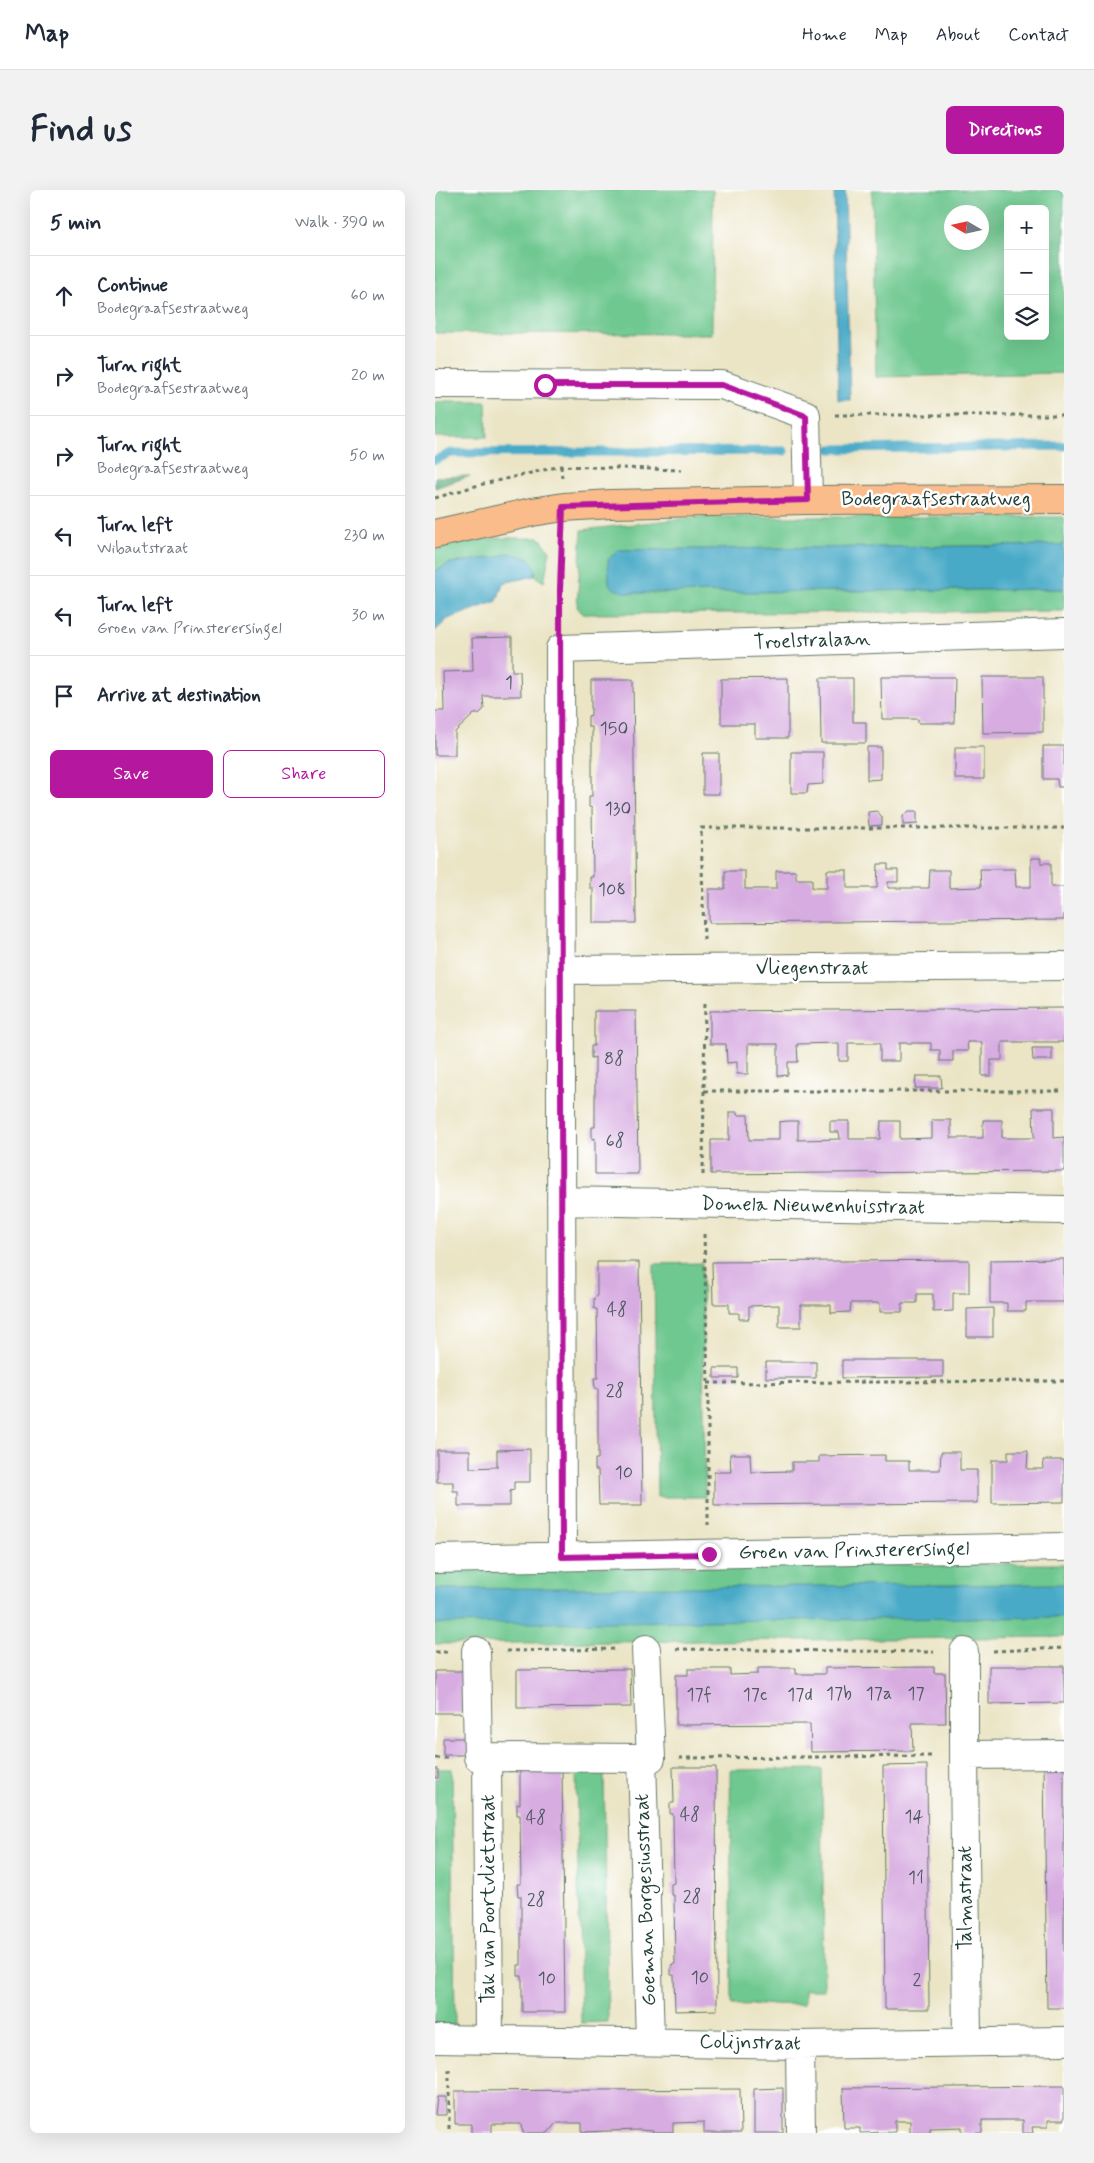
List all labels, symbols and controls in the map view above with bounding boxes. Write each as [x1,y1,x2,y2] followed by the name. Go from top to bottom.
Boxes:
[25,19,69,50] text: Map
[802,23,847,47] text: Home
[875,23,908,47] text: Map
[936,23,980,47] text: About
[1008,23,1069,47] text: Contact
[946,106,1064,154] button: Directions
[30,107,132,153] text: Find us
[944,205,989,250] north arrow
[1004,205,1049,340] map controls
[1004,205,1049,250] button: +
[50,209,102,237] text: 5 min
[295,212,385,233] text: Walk · 390 m
[1004,250,1049,295] button: −
[97,273,168,298] text: Continue
[50,282,78,310] icon: ahead
[351,285,385,306] text: 60 m
[1004,295,1049,340] button: layers
[97,298,248,319] text: Bodegraafsestraatweg
[97,353,181,378] text: Turn right
[50,362,78,390] icon: right
[351,365,385,386] text: 20 m
[534,374,557,397] route start
[97,378,248,399] text: Bodegraafsestraatweg
[97,433,181,458] text: Turn right
[50,442,78,470] icon: right
[349,445,385,466] text: 50 m
[97,458,248,479] text: Bodegraafsestraatweg
[841,486,1031,514] street label: Bodegraafsestraatweg
[97,513,173,538] text: Turn left
[50,522,78,550] icon: left
[344,525,385,546] text: 230 m
[97,538,188,559] text: Wibautstraat
[97,593,173,618] text: Turn left
[50,602,78,630] icon: left
[352,605,385,626] text: 30 m
[97,618,282,639] text: Groen van Prinsterersingel
[753,625,871,657] street label: Troelstralaan
[505,671,513,695] house number: 1
[50,682,78,710] icon: arrive
[97,683,261,708] text: Arrive at destination
[600,717,628,741] house number: 150
[50,750,213,798] button: Save
[223,750,385,798] button: Share
[605,797,631,821] house number: 130
[598,878,626,902] house number: 108
[756,955,868,982] street label: Vliegenstraat
[604,1047,624,1071] house number: 88
[605,1129,625,1153] house number: 68
[701,1191,925,1221] street label: Domela Nieuwenhuisstraat
[607,1298,627,1322] house number: 48
[606,1379,624,1403] house number: 28
[615,1461,633,1485] house number: 10
[738,1535,970,1569] street label: Groen van Prinsterersingel
[698,1543,721,1566] route end
[826,1682,852,1706] house number: 17b
[866,1682,892,1706] house number: 17a
[907,1682,925,1706] house number: 17
[687,1683,712,1707] house number: 17f
[743,1683,767,1707] house number: 17c
[787,1683,813,1707] house number: 17d
[629,1793,664,2007] street label: Goeman Borgesiusstraat
[475,1794,502,2004] street label: Tak van Poortvlietstraat
[680,1803,700,1827] house number: 48
[905,1805,924,1829] house number: 14
[526,1806,546,1830] house number: 48
[952,1846,979,1950] street label: Talmastraat
[908,1866,924,1890] house number: 11
[683,1885,701,1909] house number: 28
[527,1888,545,1912] house number: 28
[691,1966,709,1990] house number: 10
[538,1967,556,1991] house number: 10
[913,1968,922,1992] house number: 2
[699,2029,801,2057] street label: Colijnstraat

